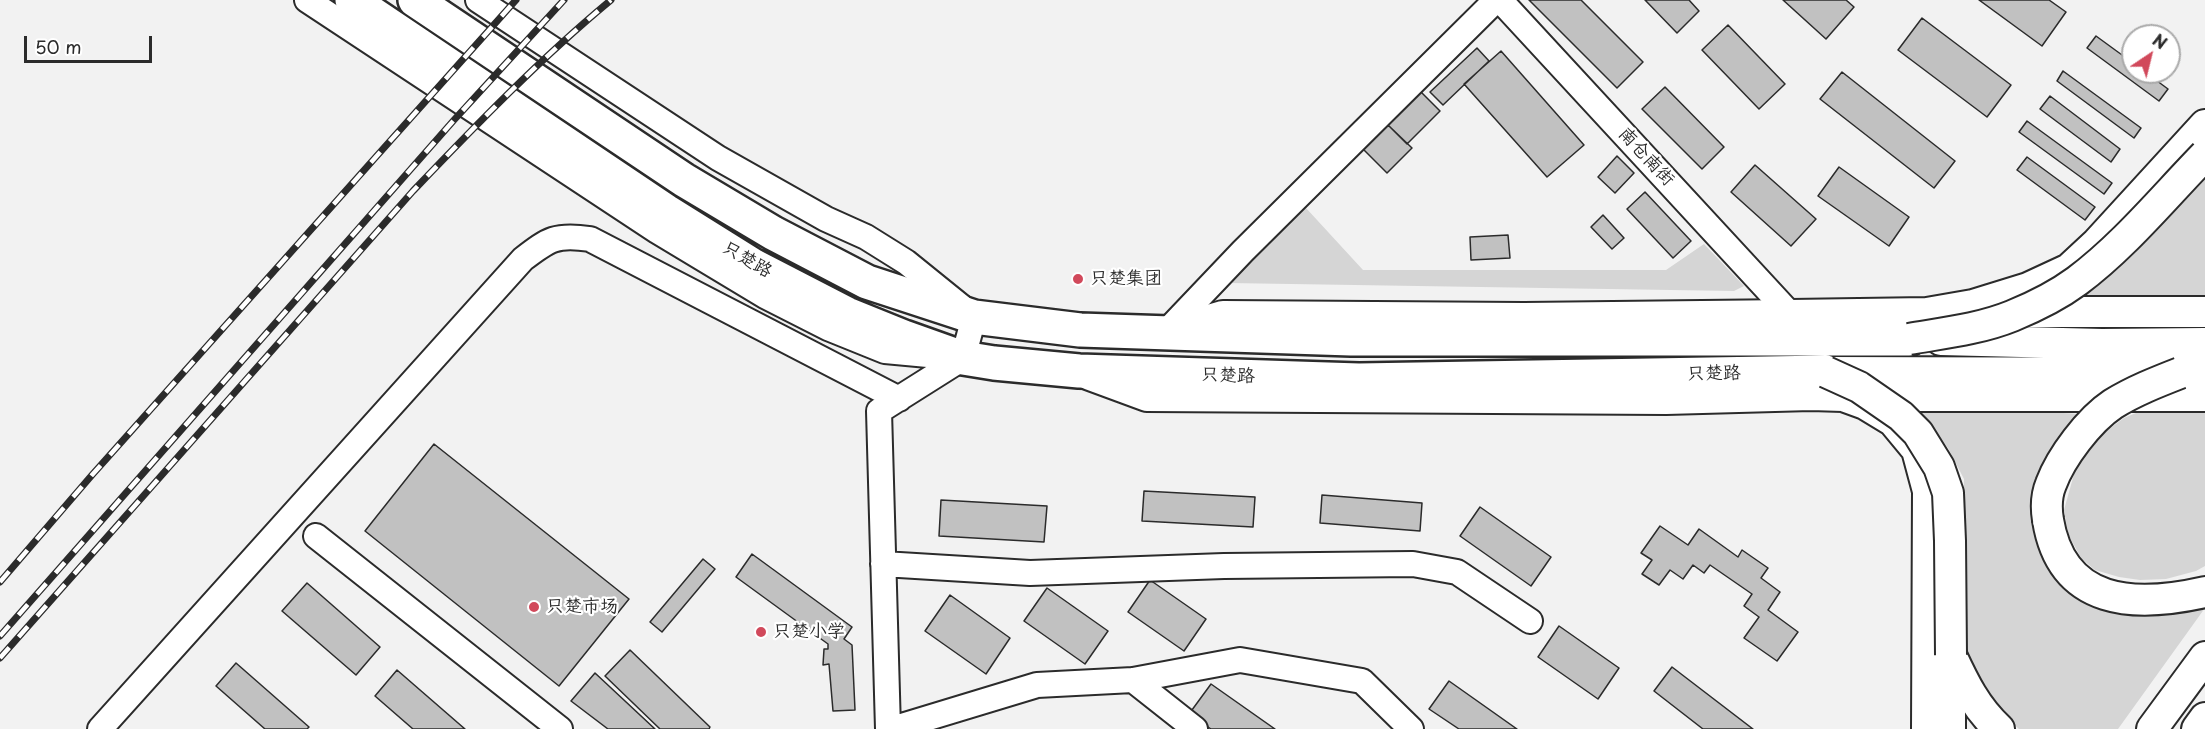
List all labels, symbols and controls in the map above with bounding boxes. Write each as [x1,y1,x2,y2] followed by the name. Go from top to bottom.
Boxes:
[27,24,154,62] scale bar
[2121,24,2181,84] north arrow
[2148,27,2172,54] text: N
[35,33,82,60] text: 50 m
[1614,123,1678,191] street label: 南仓南街
[718,237,776,283] street label: 只楚路
[1090,268,1162,290] place label: 只楚集团
[1071,272,1085,286] marker: 只楚集团
[1687,363,1741,385] street label: 只楚路
[1201,364,1255,388] street label: 只楚路
[546,596,618,618] place label: 只楚市场
[527,600,541,614] marker: 只楚市场
[773,621,845,643] place label: 只楚小学
[754,625,768,639] marker: 只楚小学

